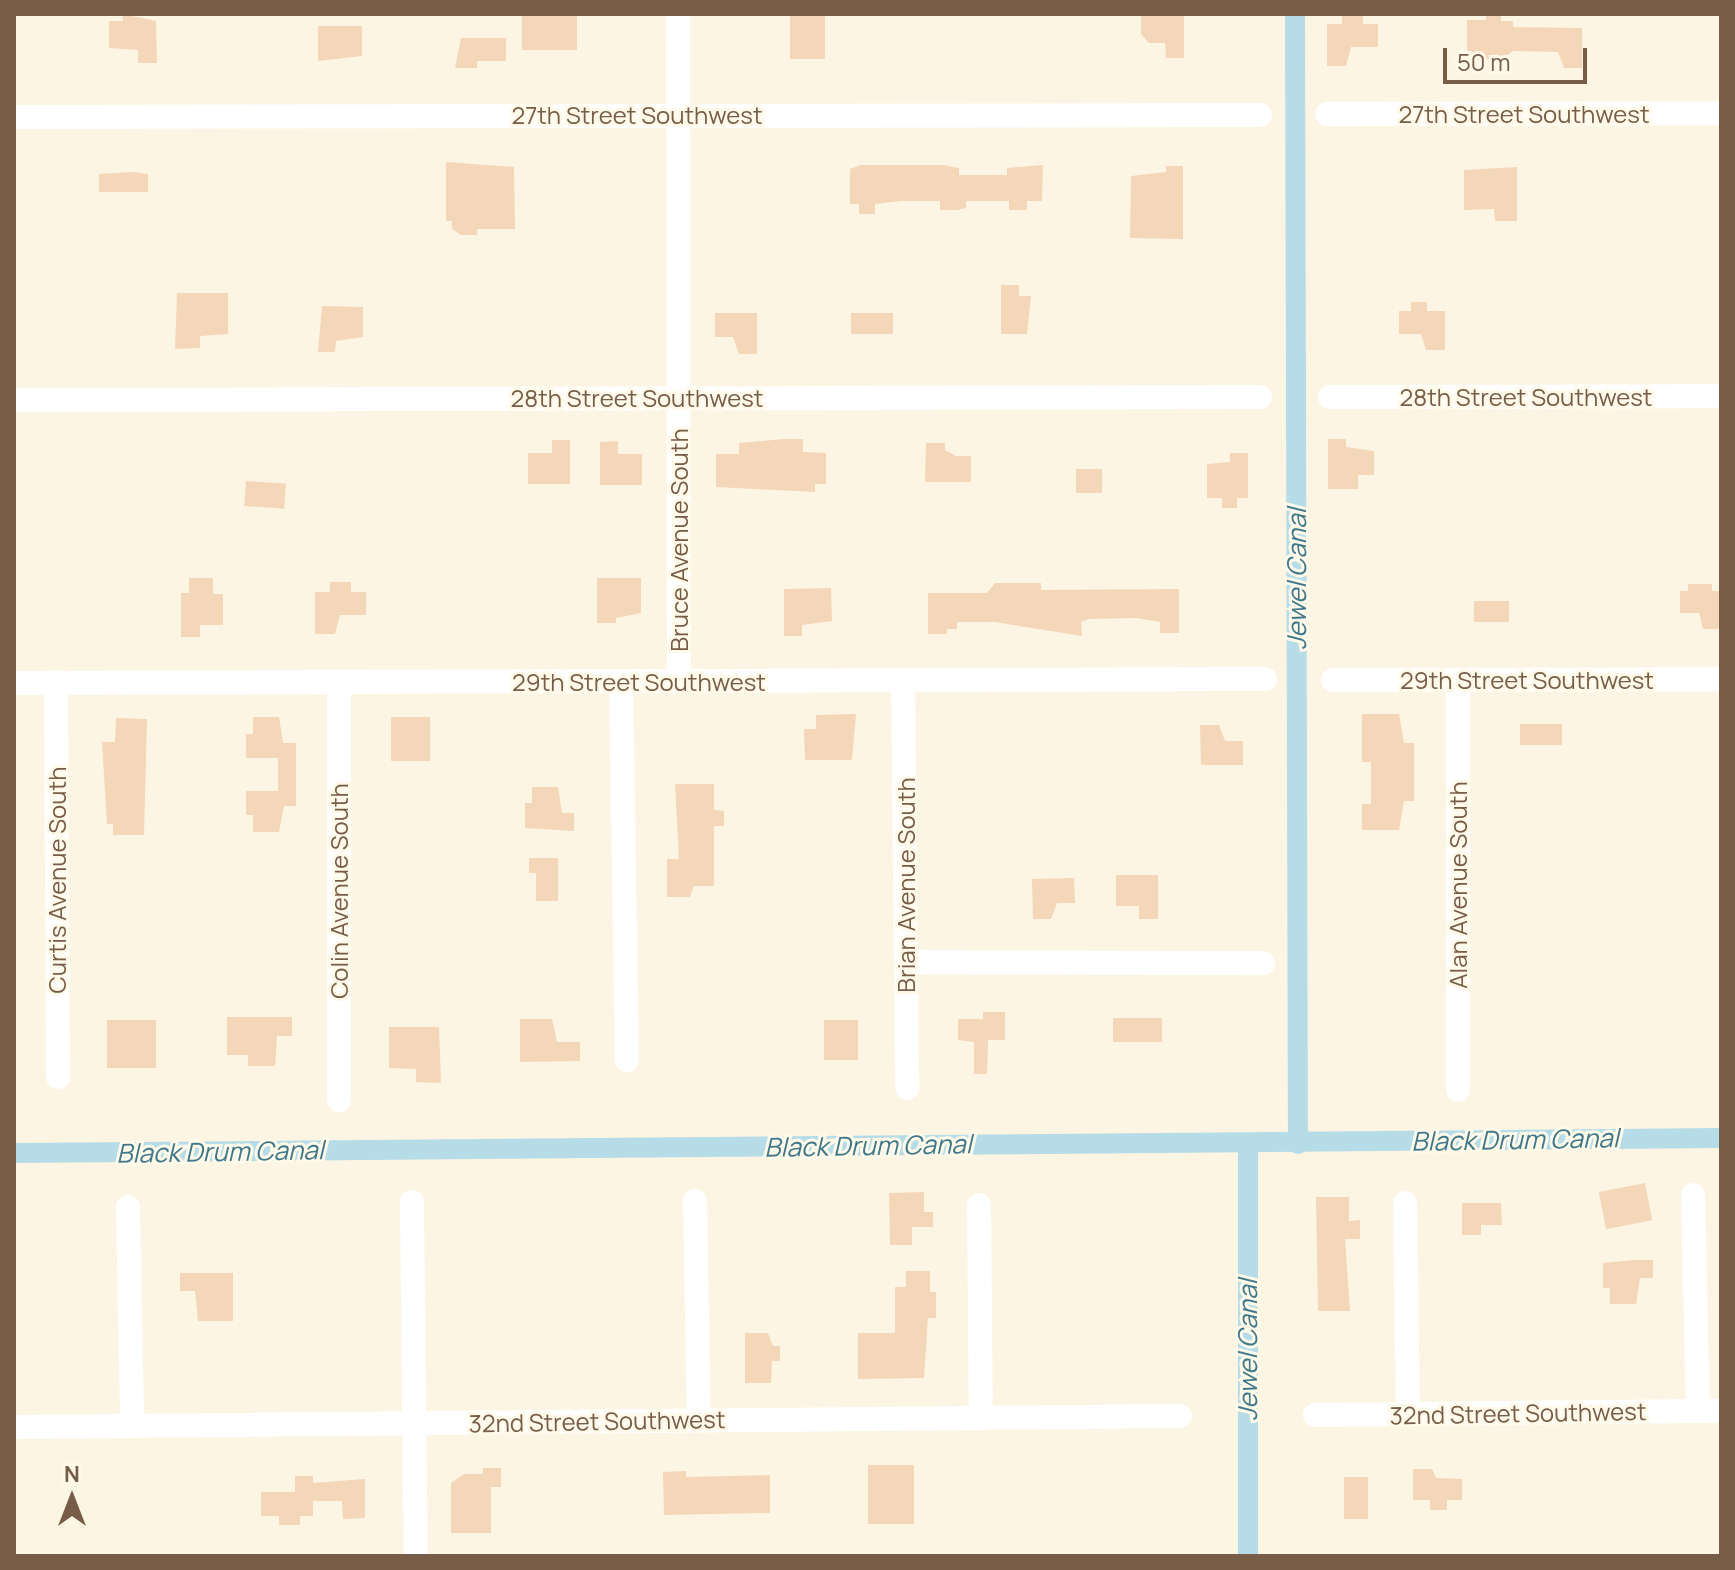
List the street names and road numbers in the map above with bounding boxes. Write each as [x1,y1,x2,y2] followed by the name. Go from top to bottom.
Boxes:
[1399,100,1649,128] street label: 27th Street Southwest
[512,101,762,129] street label: 27th Street Southwest
[1400,383,1652,411] street label: 28th Street Southwest
[511,384,763,412] street label: 28th Street Southwest
[665,428,693,652] street label: Bruce Avenue South
[1400,666,1654,694] street label: 29th Street Southwest
[512,668,766,696] street label: 29th Street Southwest
[43,767,71,993] street label: Curtis Avenue South
[892,777,920,993] street label: Brian Avenue South
[1444,781,1472,989] street label: Alan Avenue South
[325,783,353,999] street label: Colin Avenue South
[1389,1396,1647,1430] street label: 32nd Street Southwest
[468,1404,726,1438] street label: 32nd Street Southwest

